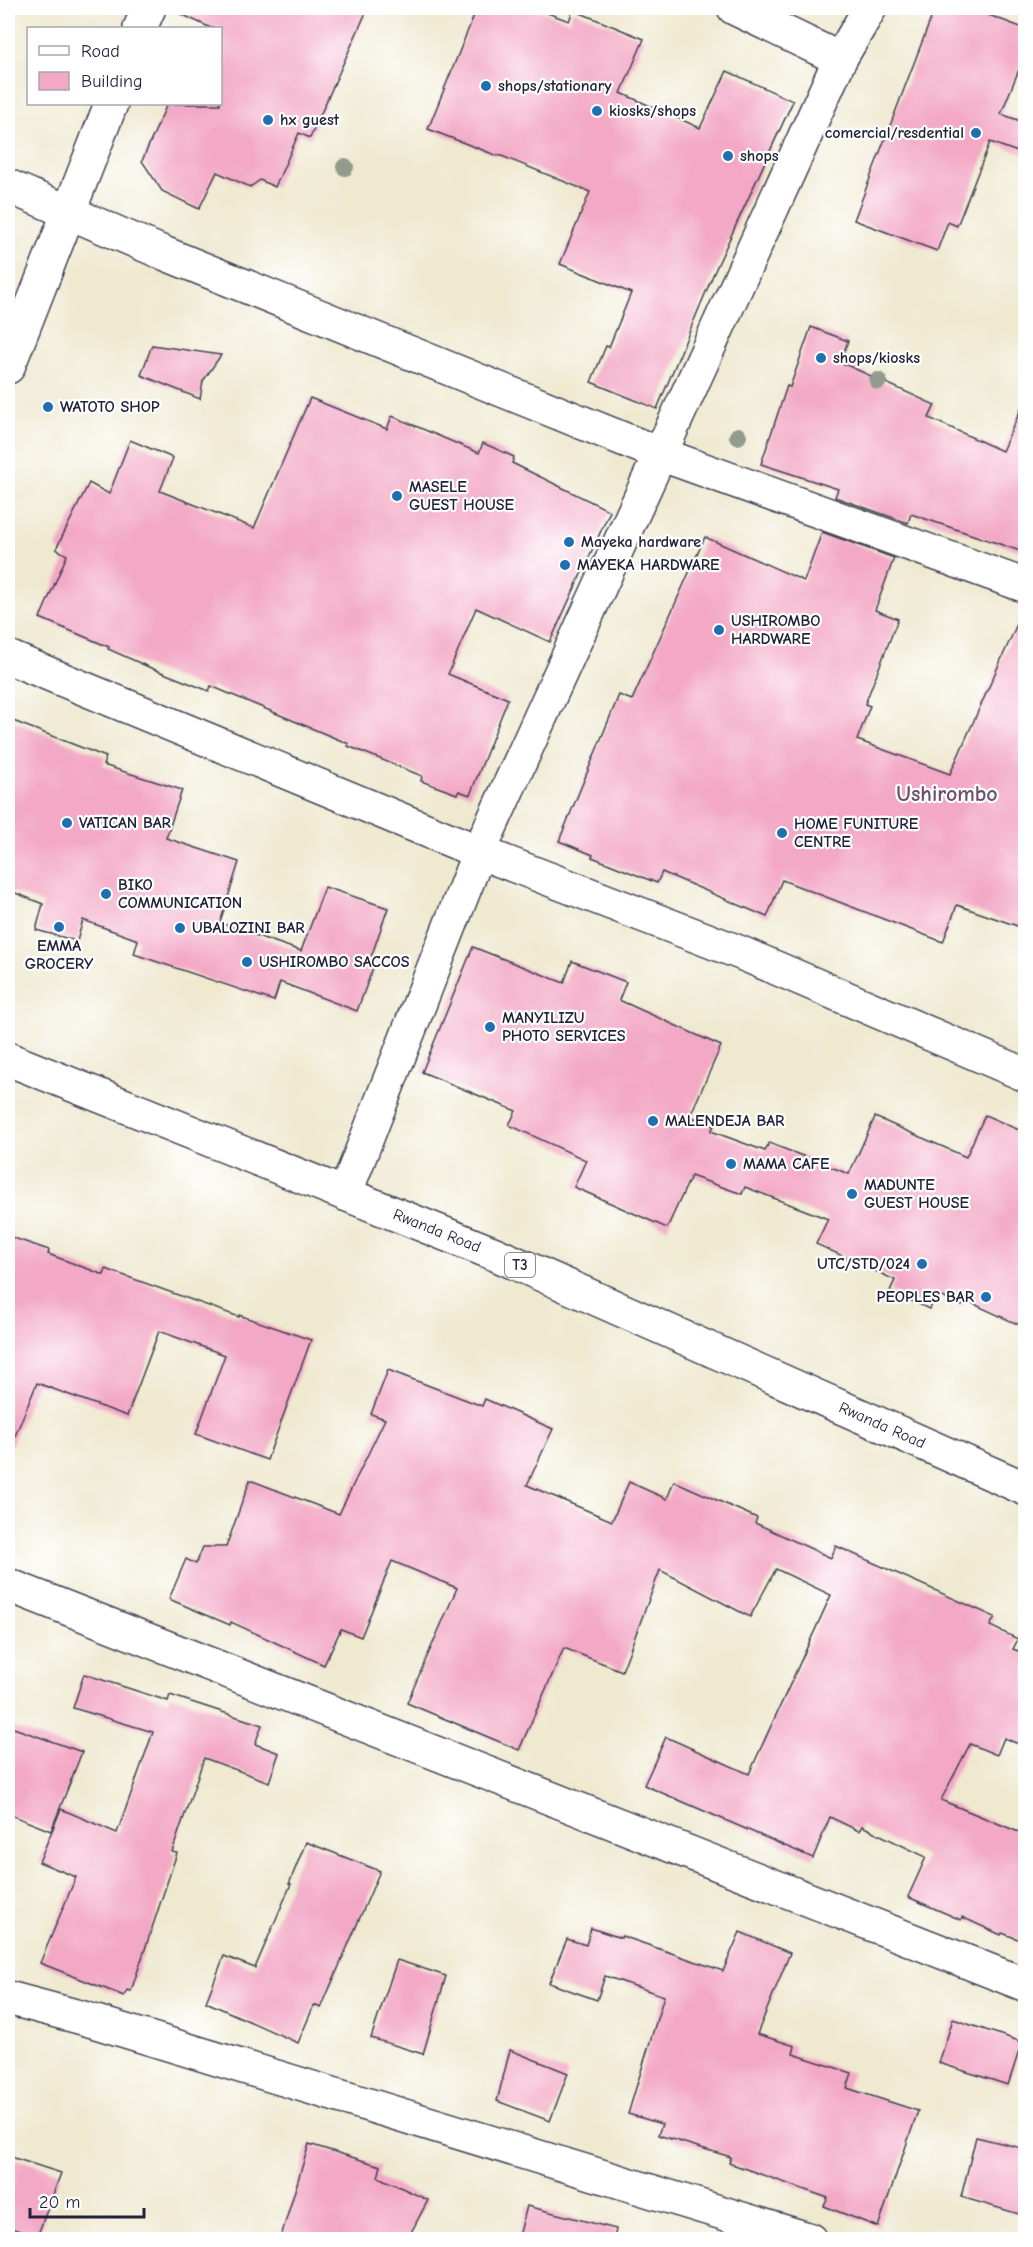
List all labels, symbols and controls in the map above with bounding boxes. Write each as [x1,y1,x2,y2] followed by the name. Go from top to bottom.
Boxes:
[27,27,222,105] legend
[81,41,120,62] text: Road
[81,71,143,92] text: Building
[498,77,612,95] place label: shops/stationary
[479,79,493,93] marker: shops/stationary
[609,102,696,120] place label: kiosks/shops
[590,104,604,118] marker: kiosks/shops
[280,111,340,129] place label: hx guest
[261,113,275,127] marker: hx guest
[825,124,964,142] place label: comercial/resdential
[969,126,983,140] marker: comercial/resdential
[740,147,779,165] place label: shops
[721,149,735,163] marker: shops
[833,349,920,367] place label: shops/kiosks
[814,351,828,365] marker: shops/kiosks
[60,398,160,416] place label: WATOTO SHOP
[41,400,55,414] marker: WATOTO SHOP
[409,478,514,514] place label: MASELE GUEST HOUSE
[390,489,404,503] marker: MASELE GUEST HOUSE
[581,533,701,551] place label: Mayeka hardware
[562,535,576,549] marker: Mayeka hardware
[577,556,720,574] place label: MAYEKA HARDWARE
[558,558,572,572] marker: MAYEKA HARDWARE
[731,612,820,648] place label: USHIROMBO HARDWARE
[712,623,726,637] marker: USHIROMBO HARDWARE
[896,781,998,807] district label: Ushirombo
[79,814,172,832] place label: VATICAN BAR
[794,815,919,851] place label: HOME FUNITURE CENTRE
[60,816,74,830] marker: VATICAN BAR
[775,826,789,840] marker: HOME FUNITURE CENTRE
[118,876,242,912] place label: BIKO COMMUNICATION
[99,887,113,901] marker: BIKO COMMUNICATION
[192,919,305,937] place label: UBALOZINI BAR
[52,920,66,934] marker: EMMA GROCERY
[173,921,187,935] marker: UBALOZINI BAR
[25,937,94,973] place label: EMMA GROCERY
[259,953,410,971] place label: USHIROMBO SACCOS
[240,955,254,969] marker: USHIROMBO SACCOS
[502,1009,626,1045] place label: MANYILIZU PHOTO SERVICES
[483,1020,497,1034] marker: MANYILIZU PHOTO SERVICES
[665,1112,785,1130] place label: MALENDEJA BAR
[646,1114,660,1128] marker: MALENDEJA BAR
[743,1155,830,1173] place label: MAMA CAFE
[724,1157,738,1171] marker: MAMA CAFE
[864,1176,969,1212] place label: MADUNTE GUEST HOUSE
[845,1187,859,1201] marker: MADUNTE GUEST HOUSE
[391,1205,483,1256] street label: Rwanda Road
[505,1253,535,1277] road number: T3
[817,1255,910,1273] place label: UTC/STD/024
[915,1257,929,1271] marker: UTC/STD/024
[877,1288,975,1306] place label: PEOPLES BAR
[979,1290,993,1304] marker: PEOPLES BAR
[836,1398,928,1452] street label: Rwanda Road
[30,2181,144,2219] scale bar
[39,2192,80,2213] text: 20 m

